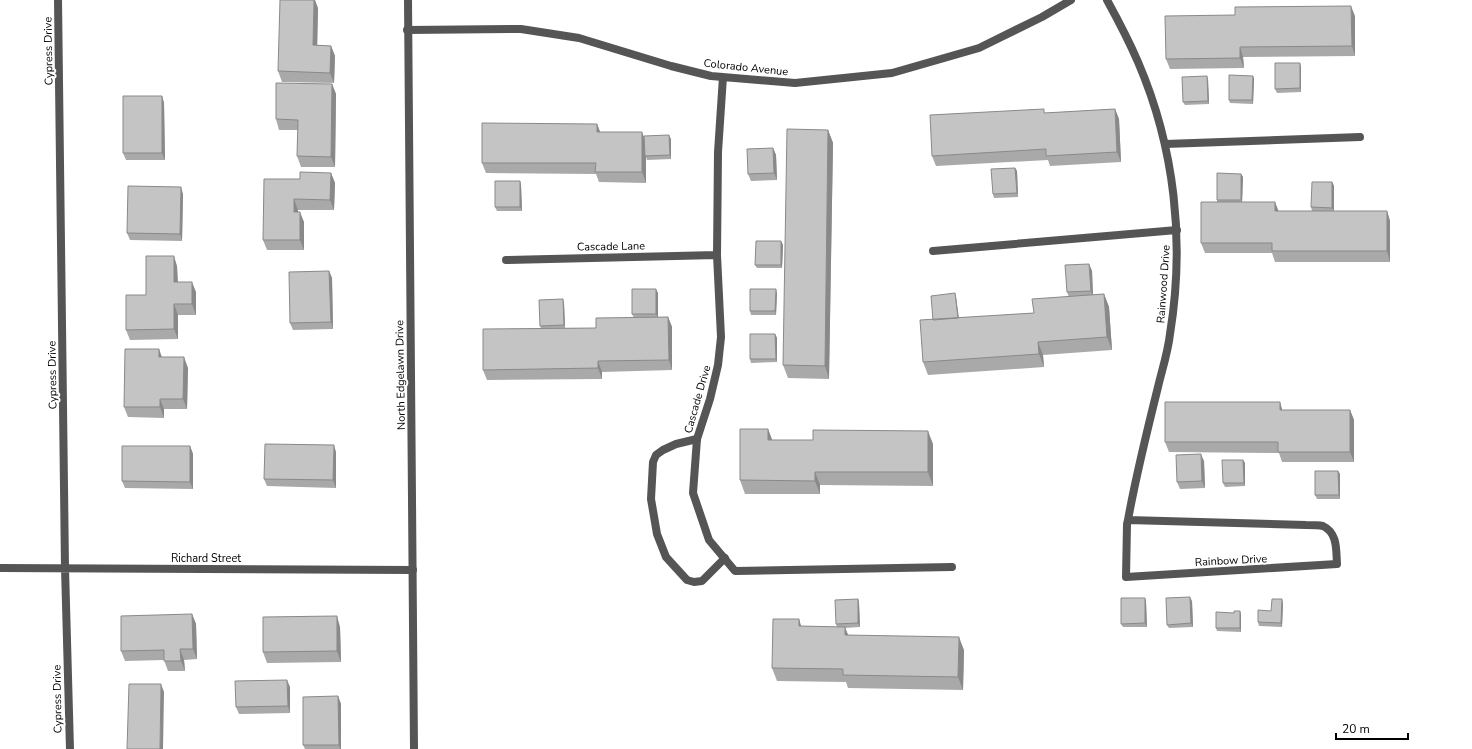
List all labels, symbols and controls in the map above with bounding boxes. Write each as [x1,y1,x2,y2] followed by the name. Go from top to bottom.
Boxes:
[40,17,57,85] street label: Cypress Drive
[703,56,789,79] street label: Colorado Avenue
[577,238,645,255] street label: Cascade Lane
[1153,244,1174,324] street label: Rainwood Drive
[392,320,409,430] street label: North Edgelawn Drive
[44,341,61,409] street label: Cypress Drive
[681,363,714,435] street label: Cascade Drive
[171,551,241,566] street label: Richard Street
[1194,551,1268,570] street label: Rainbow Drive
[49,665,66,733] street label: Cypress Drive
[1336,715,1408,741] scale bar
[1342,721,1370,737] text: 20 m

